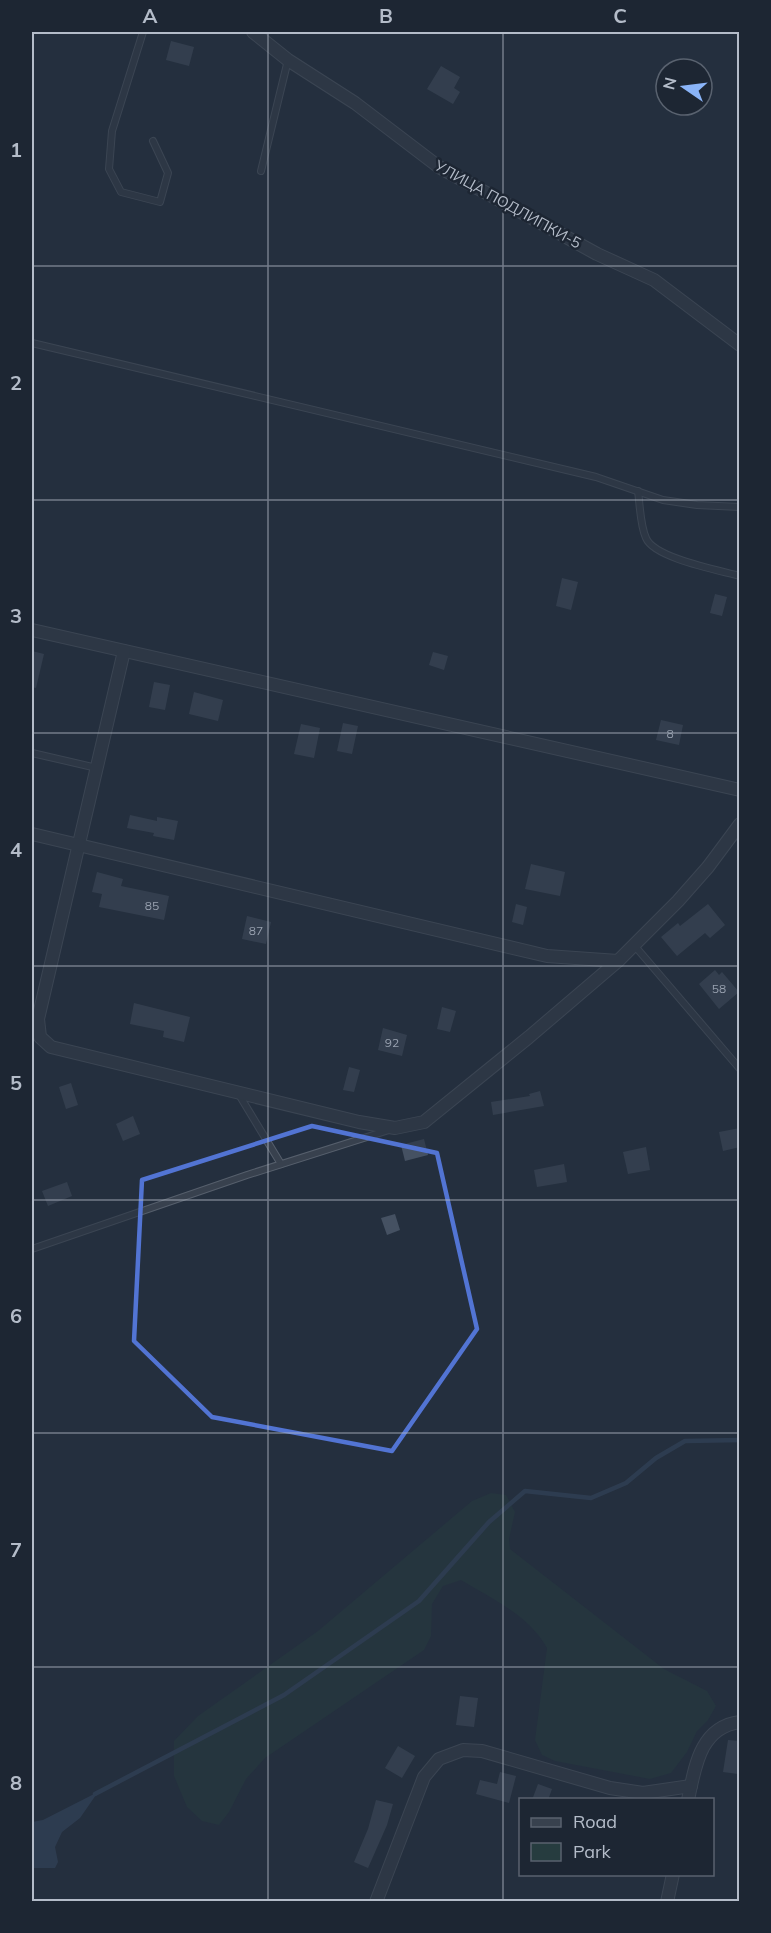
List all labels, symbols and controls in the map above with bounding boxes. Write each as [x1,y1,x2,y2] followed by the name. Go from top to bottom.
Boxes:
[143,3,158,28] text: A
[379,3,393,28] text: B
[613,3,627,28] text: C
[654,57,714,117] north arrow
[658,75,681,92] text: N
[10,137,22,162] text: 1
[430,155,585,252] street label: УЛИЦА ПОДЛИПКИ-5
[10,370,22,395] text: 2
[10,603,22,628] text: 3
[666,726,674,741] house number: 8
[10,837,22,862] text: 4
[145,898,159,913] house number: 85
[249,923,263,938] house number: 87
[712,981,726,996] house number: 58
[385,1035,399,1050] house number: 92
[10,1070,22,1095] text: 5
[10,1303,22,1328] text: 6
[10,1537,22,1562] text: 7
[10,1770,22,1795] text: 8
[519,1798,714,1876] legend
[573,1810,617,1833] text: Road
[573,1840,612,1863] text: Park

